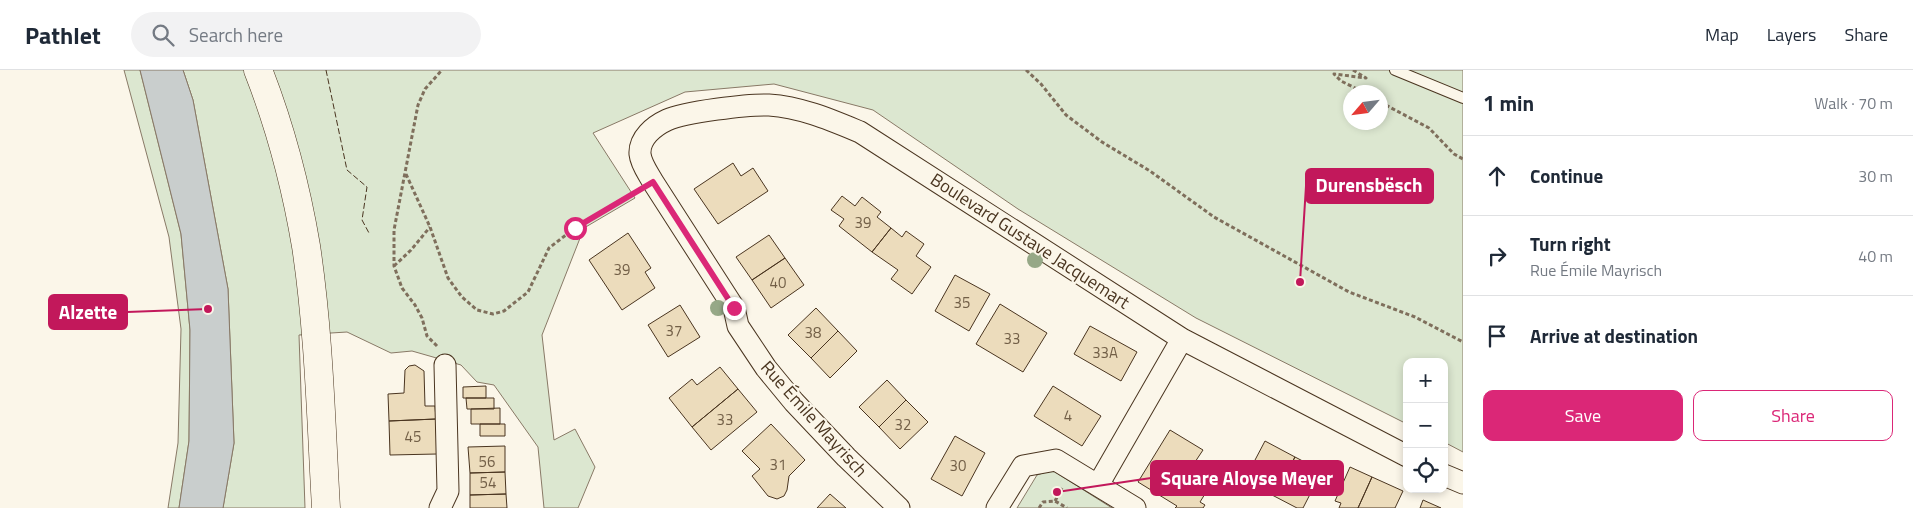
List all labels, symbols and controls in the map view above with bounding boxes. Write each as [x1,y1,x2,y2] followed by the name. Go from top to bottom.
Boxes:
[131,12,481,57] search box
[25,17,101,53] text: Pathlet
[189,20,283,49] text: Search here
[149,21,177,49] icon: search
[1705,21,1739,48] text: Map
[1767,21,1816,48] text: Layers
[1844,21,1888,48] text: Share
[1343,85,1388,130] north arrow
[1483,87,1534,119] text: 1 min
[1814,91,1893,115] text: Walk · 70 m
[1530,161,1603,190] text: Continue
[1483,162,1511,190] icon: ahead
[1858,164,1893,188] text: 30 m
[925,166,1136,316] street label: Boulevard Gustave Jacquemart
[1306,169,1433,203] callout: Durensbësch
[1316,170,1422,199] text: Durensbësch
[855,211,871,234] house number: 39
[564,217,587,240] route start
[1530,229,1611,258] text: Turn right
[1483,242,1511,270] icon: right
[1858,244,1893,268] text: 40 m
[614,258,630,281] house number: 39
[1530,258,1662,282] text: Rue Émile Mayrisch
[770,271,786,294] house number: 40
[954,291,970,314] house number: 35
[49,295,127,329] callout: Alzette
[59,297,118,326] text: Alzette
[723,297,746,320] route end
[666,319,682,342] house number: 37
[805,321,821,344] house number: 38
[1530,321,1698,350] text: Arrive at destination
[1483,322,1511,350] icon: arrive
[1004,327,1020,350] house number: 33
[1092,341,1118,364] house number: 33A
[755,354,874,483] street label: Rue Émile Mayrisch
[1403,358,1448,493] map controls
[1403,358,1448,403] button: +
[1483,390,1683,441] button: Save
[1693,390,1893,441] button: Share
[1403,403,1448,448] button: −
[1064,404,1072,427] house number: 4
[717,408,733,431] house number: 33
[895,413,911,436] house number: 32
[405,425,421,448] house number: 45
[1403,448,1448,493] button: locate
[479,450,495,473] house number: 56
[770,453,786,476] house number: 31
[950,454,966,477] house number: 30
[1151,461,1343,495] callout: Square Aloyse Meyer
[1161,463,1333,492] text: Square Aloyse Meyer
[480,471,496,494] house number: 54

